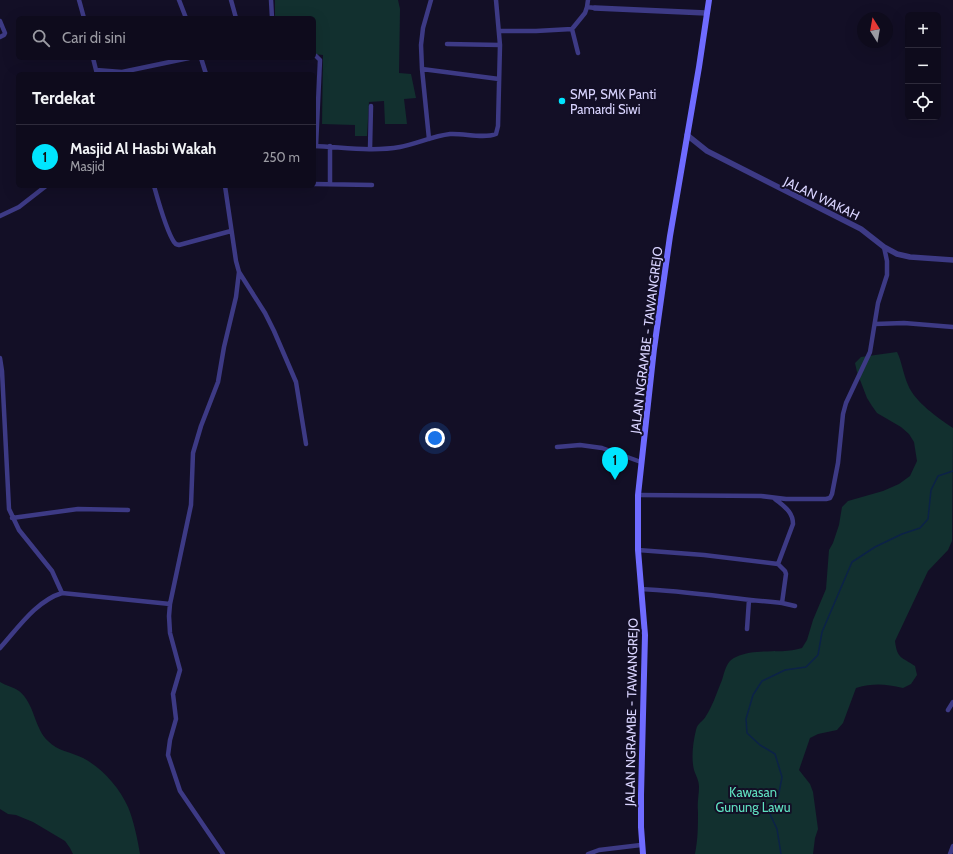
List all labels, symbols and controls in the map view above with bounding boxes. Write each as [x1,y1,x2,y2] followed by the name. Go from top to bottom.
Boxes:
[857,12,893,48] north arrow
[905,12,941,120] map controls
[905,12,941,48] button: +
[16,16,316,60] search box
[30,27,52,49] icon: search
[62,29,126,47] text: Cari di sini
[905,48,941,84] button: −
[905,84,941,120] button: locate
[570,86,656,117] place label: SMP, SMK Panti Pamardi Siwi
[32,88,95,108] text: Terdekat
[557,96,567,106] marker: SMP, SMK Panti Pamardi Siwi
[70,140,216,158] text: Masjid Al Hasbi Wakah
[43,149,47,165] text: 1
[263,149,300,165] text: 250 m
[70,158,105,174] text: Masjid
[781,172,862,223] street label: JALAN WAKAH
[626,246,665,435] street label: JALAN NGRAMBE - TAWANGREJO
[425,428,445,448] your location
[602,447,628,480] pin: 1
[621,618,641,807] street label: JALAN NGRAMBE - TAWANGREJO
[715,784,791,815] park label: Kawasan Gunung Lawu

